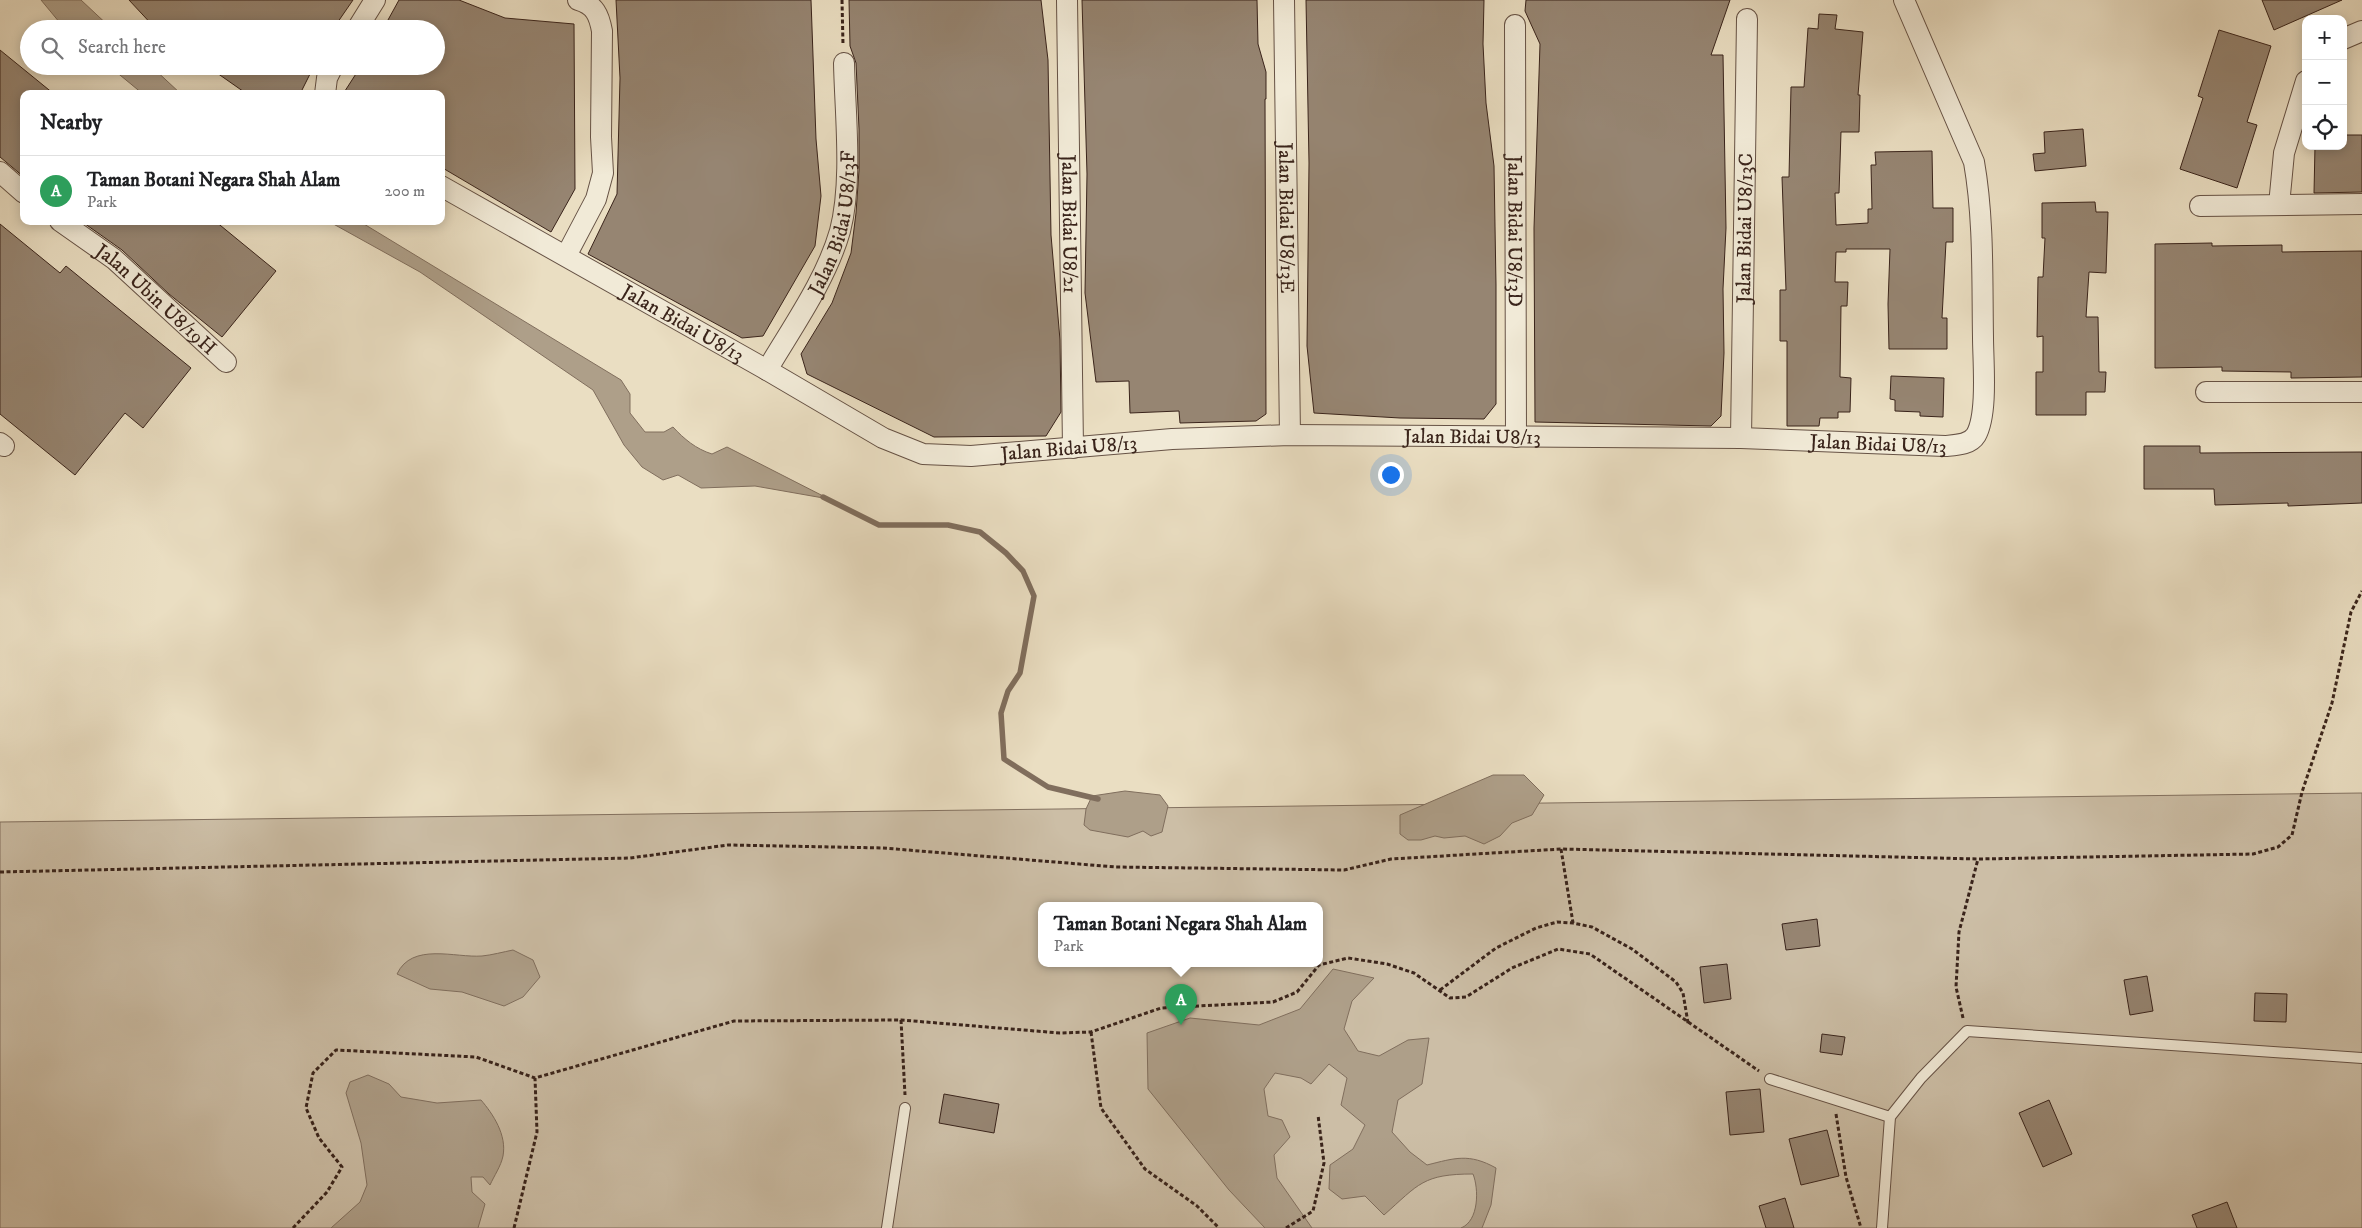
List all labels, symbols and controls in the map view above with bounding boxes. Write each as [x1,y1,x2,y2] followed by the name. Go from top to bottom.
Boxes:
[2302,15,2347,150] map controls
[2302,15,2347,60] button: +
[20,20,445,75] search box
[38,34,66,62] icon: search
[78,36,166,59] text: Search here
[2302,60,2347,105] button: −
[2302,105,2347,150] button: locate
[40,110,102,136] text: Nearby
[1272,140,1299,294] street label: Jalan Bidai U8/13E
[802,150,861,302] street label: Jalan Bidai U8/13F
[1055,152,1082,294] street label: Jalan Bidai U8/21
[1501,153,1527,307] street label: Jalan Bidai U8/13D
[1732,153,1759,305] street label: Jalan Bidai U8/13C
[87,169,340,192] text: Taman Botani Negara Shah Alam
[51,181,61,201] text: A
[384,181,425,201] text: 200 m
[87,192,117,212] text: Park
[88,238,221,361] street label: Jalan Ubin U8/19H
[615,278,748,368] street label: Jalan Bidai U8/13
[1402,425,1541,451] street label: Jalan Bidai U8/13
[1807,430,1947,460] street label: Jalan Bidai U8/13
[998,431,1138,468] street label: Jalan Bidai U8/13
[1378,462,1404,488] your location
[1038,902,1323,967] popup
[1054,913,1307,936] text: Taman Botani Negara Shah Alam
[1054,936,1084,956] text: Park
[1165,984,1197,1025] pin: A

